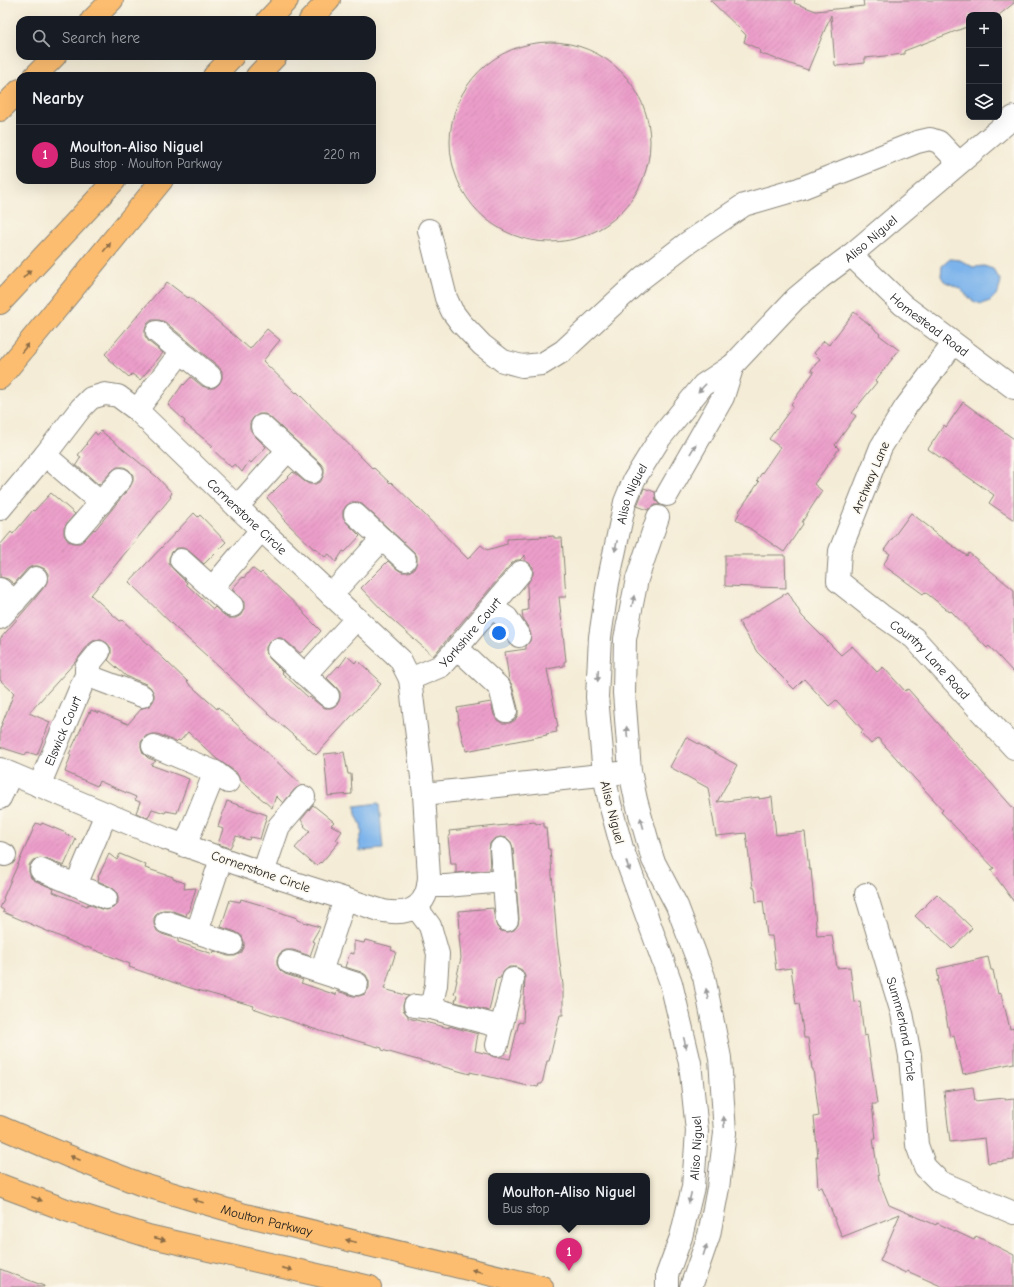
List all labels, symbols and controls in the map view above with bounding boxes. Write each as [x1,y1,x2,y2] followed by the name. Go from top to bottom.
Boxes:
[966,12,1002,120] map controls
[966,12,1002,48] button: +
[16,16,376,60] search box
[30,27,52,49] icon: search
[62,29,140,47] text: Search here
[966,48,1002,84] button: −
[966,84,1002,120] button: layers
[32,89,83,108] text: Nearby
[70,138,203,156] text: Moulton-Aliso Niguel
[42,147,48,162] text: 1
[323,147,360,162] text: 220 m
[70,156,222,171] text: Bus stop · Moulton Parkway
[841,212,900,265] street label: Aliso Niguel
[103,242,112,253] one-way arrow
[22,269,31,279] one-way arrow
[887,290,972,360] street label: Homestead Road
[20,342,29,353] one-way arrow
[697,383,706,393] one-way arrow
[849,439,893,515] street label: Archway Lane
[690,443,697,455] one-way arrow
[614,461,650,526] street label: Aliso Niguel
[204,475,290,558] street label: Cornerstone Circle
[612,540,618,552] one-way arrow
[436,594,505,671] street label: Yorkshire Court
[630,595,636,607] one-way arrow
[887,617,973,702] street label: Country Lane Road
[489,623,509,643] your location
[595,670,602,682] one-way arrow
[41,693,85,768] street label: Elswick Court
[623,726,630,738] one-way arrow
[597,779,628,845] street label: Aliso Niguel
[639,816,645,828] one-way arrow
[209,847,313,896] street label: Cornerstone Circle
[626,860,632,872] one-way arrow
[883,975,919,1082] street label: Summerland Circle
[704,988,710,1000] one-way arrow
[682,1037,688,1049] one-way arrow
[687,1115,705,1181] street label: Aliso Niguel
[721,1115,727,1128] one-way arrow
[69,1155,81,1161] one-way arrow
[488,1173,650,1225] popup
[502,1183,636,1201] text: Moulton-Aliso Niguel
[687,1192,693,1204] one-way arrow
[31,1197,43,1203] one-way arrow
[192,1198,204,1204] one-way arrow
[219,1201,314,1239] street label: Moulton Parkway
[502,1201,549,1216] text: Bus stop
[154,1236,166,1242] one-way arrow
[345,1237,357,1243] one-way arrow
[556,1238,582,1271] pin: 1
[702,1244,708,1256] one-way arrow
[281,1266,293,1272] one-way arrow
[471,1268,483,1274] one-way arrow

